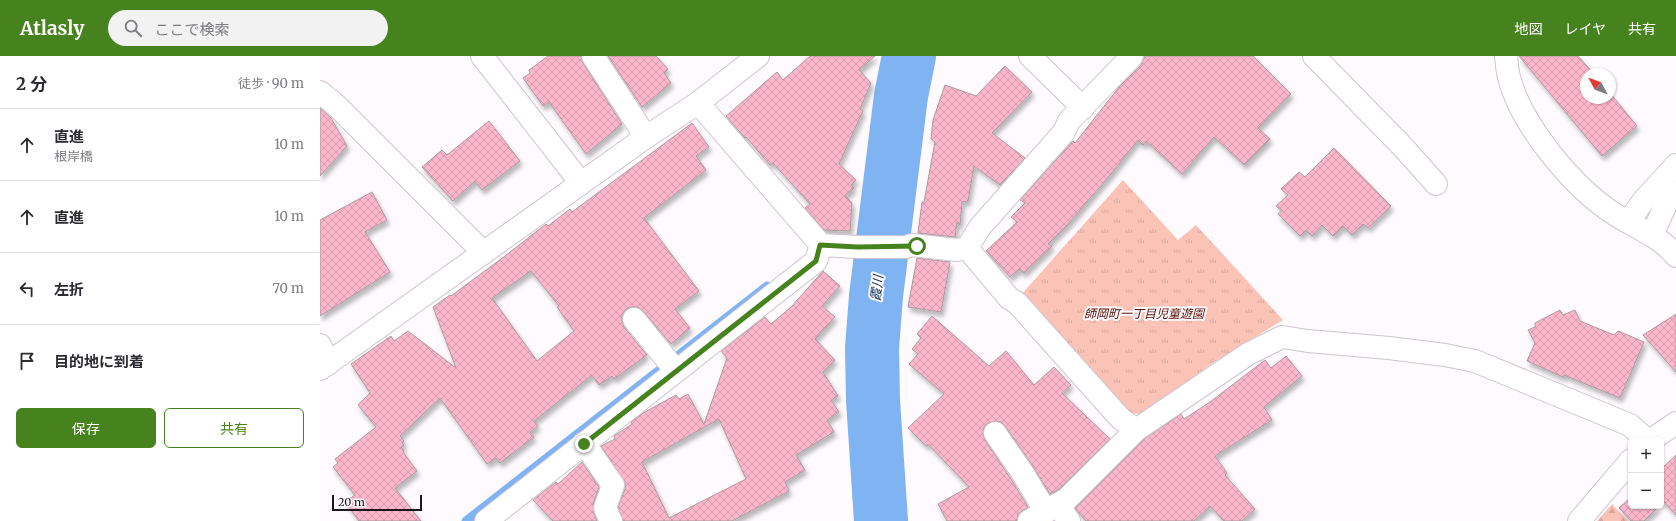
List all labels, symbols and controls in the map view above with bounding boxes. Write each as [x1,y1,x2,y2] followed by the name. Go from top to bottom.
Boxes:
[108,10,388,46] search box
[20,16,84,40] text: Atlasly
[122,17,144,39] icon: search
[154,20,229,39] text: ここで検索
[1514,20,1542,38] text: 地図
[1564,20,1606,38] text: レイヤ
[1628,20,1656,38] text: 共有
[1580,68,1616,104] north arrow
[16,73,47,95] text: 2 分
[238,75,304,92] text: 徒歩 · 90 m
[54,127,84,146] text: 直進
[16,134,38,156] icon: ahead
[274,136,304,153] text: 10 m
[54,148,93,165] text: 根岸橋
[16,206,38,228] icon: ahead
[54,208,84,227] text: 直進
[274,208,304,225] text: 10 m
[908,237,926,255] route start
[867,272,887,302] water label: 霞川
[16,278,38,300] icon: left
[54,280,84,299] text: 左折
[273,280,304,297] text: 70 m
[1084,306,1206,321] park label: 師岡町一丁目児童遊園
[16,350,38,372] icon: arrive
[54,352,144,371] text: 目的地に到着
[16,408,156,448] button: 保存
[164,408,304,448] button: 共有
[575,435,593,453] route end
[1628,437,1664,509] map controls
[1628,437,1664,473] button: +
[1628,473,1664,509] button: −
[332,493,422,512] scale bar
[338,495,365,509] text: 20 m

